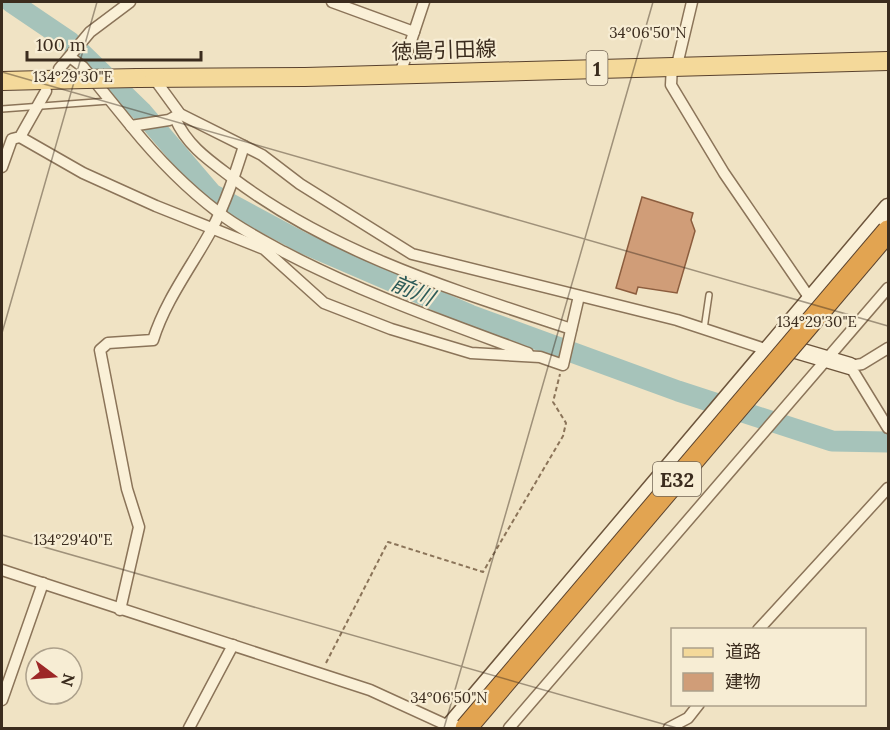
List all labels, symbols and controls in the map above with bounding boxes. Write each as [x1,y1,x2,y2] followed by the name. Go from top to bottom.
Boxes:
[609,23,687,42] text: 34°06'50"N
[27,24,201,62] scale bar
[36,33,86,56] text: 100 m
[391,35,497,65] street label: 徳島引田線
[586,51,608,85] road number: 1
[33,67,113,86] text: 134°29'30"E
[387,269,441,312] water label: 前川
[777,312,857,331] text: 134°29'30"E
[653,462,701,496] road number: E32
[34,530,112,549] text: 134°29'40"E
[671,628,866,706] legend
[725,640,761,663] text: 道路
[24,646,84,706] north arrow
[725,670,761,693] text: 建物
[57,671,80,689] text: N
[410,688,488,707] text: 34°06'50"N

